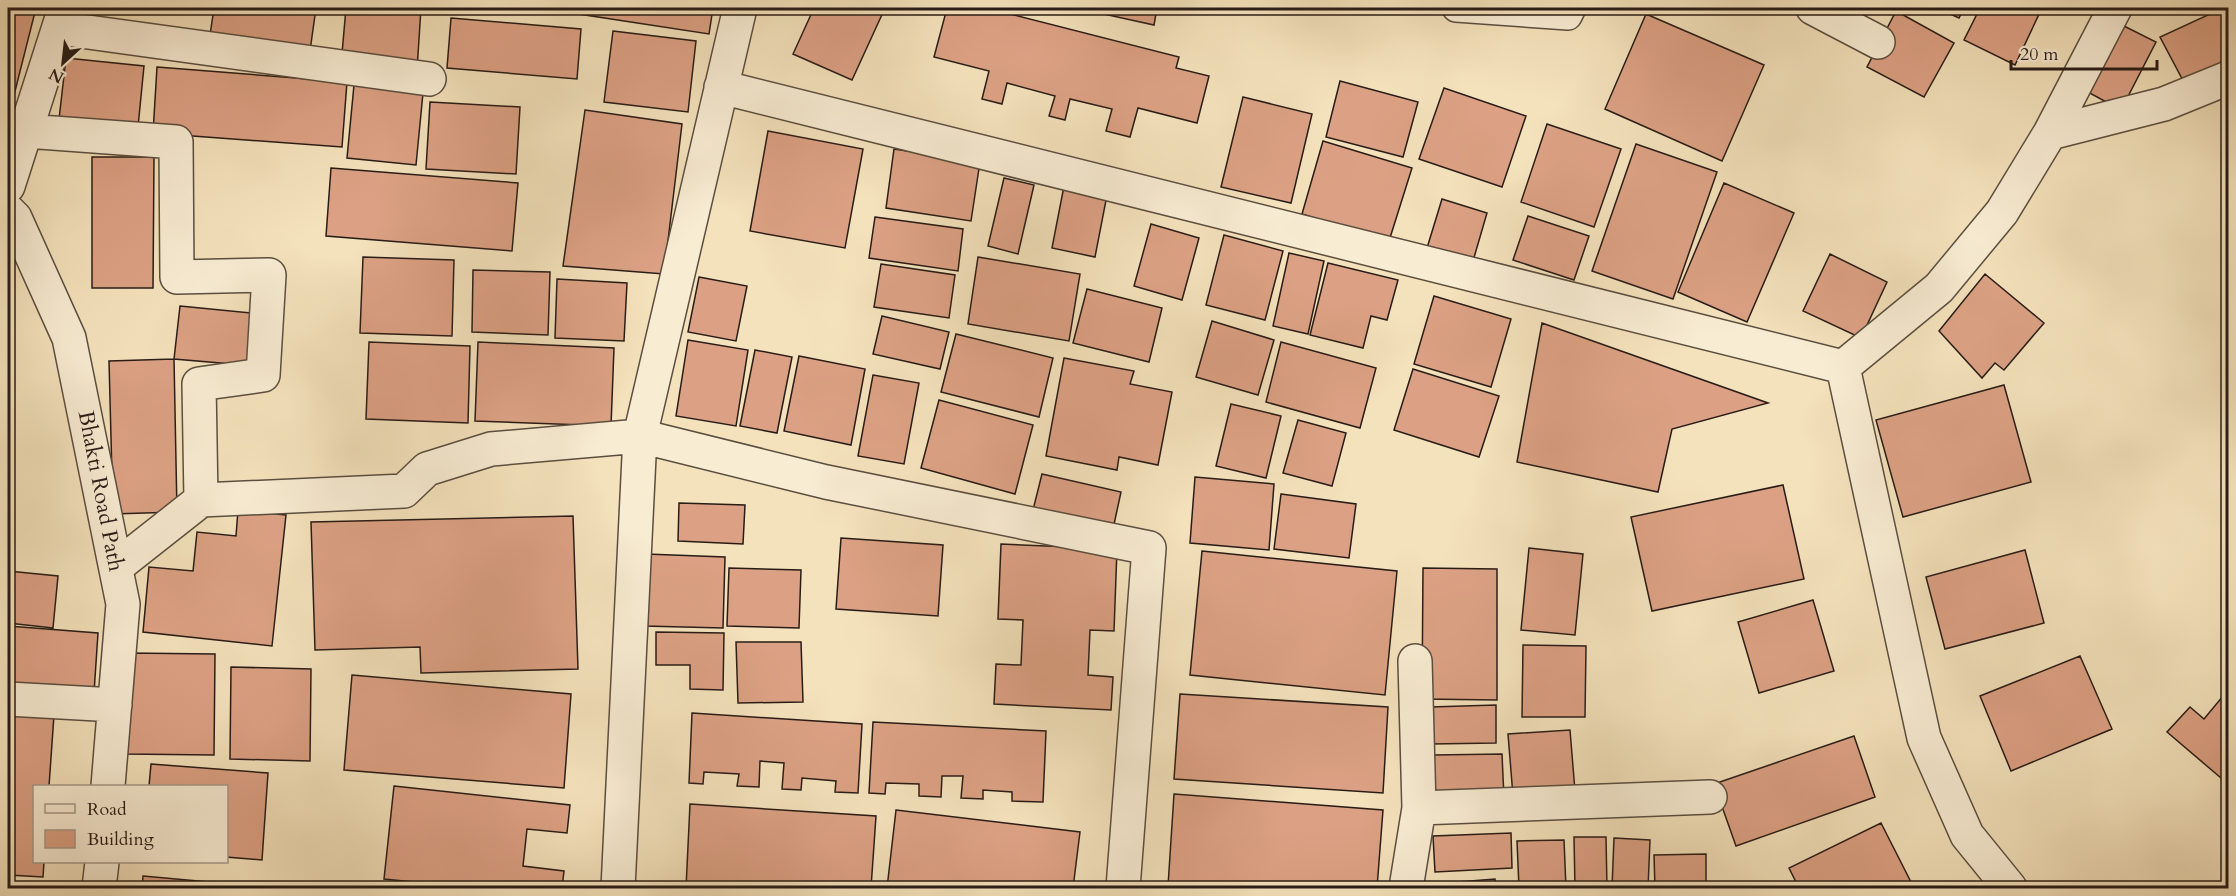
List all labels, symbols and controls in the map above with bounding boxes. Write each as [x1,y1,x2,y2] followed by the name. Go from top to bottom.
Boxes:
[33,33,93,93] north arrow
[2011,33,2156,71] scale bar
[2020,42,2059,67] text: 20 m
[45,62,68,88] text: N
[71,408,131,574] street label: Bhakti Road Path
[33,785,228,863] legend
[87,797,127,822] text: Road
[87,827,155,852] text: Building

